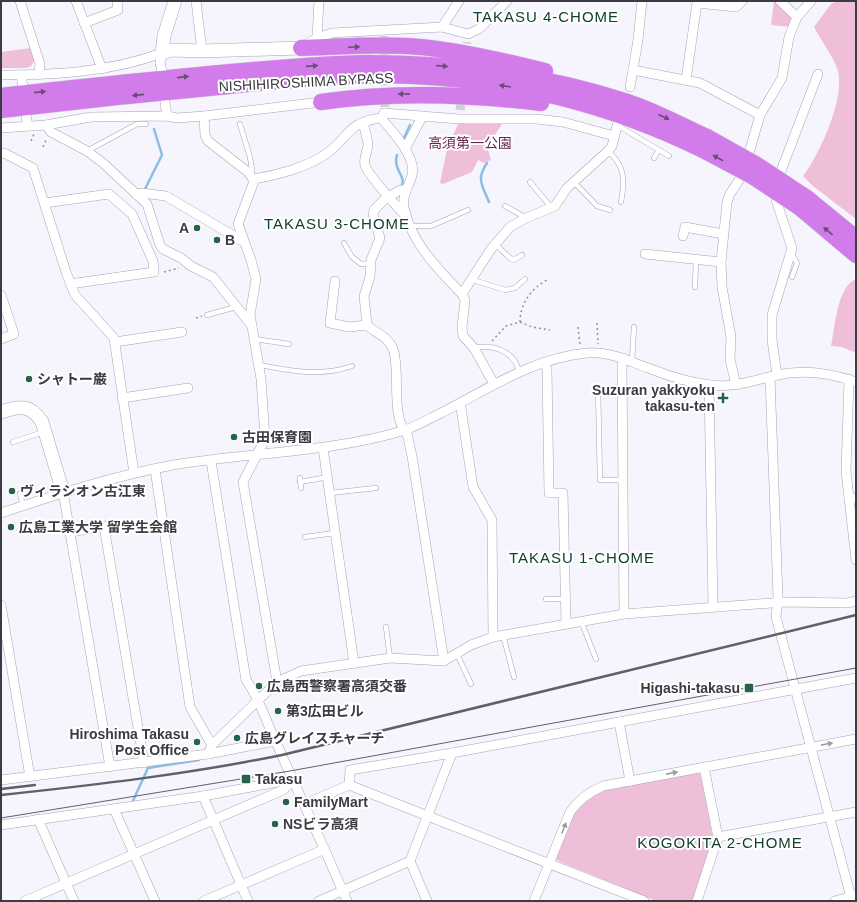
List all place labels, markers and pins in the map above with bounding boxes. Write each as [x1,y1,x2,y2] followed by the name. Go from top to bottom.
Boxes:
[179,220,189,236] place label: A
[192,223,202,233] marker: A
[225,232,235,248] place label: B
[212,235,222,245] marker: B
[37,371,107,387] place label: シャトー巌
[24,374,34,384] marker: シャトー巌
[592,382,715,414] place label: Suzuran yakkyoku takasu-ten
[718,393,728,403] marker: Suzuran yakkyoku takasu-ten
[242,429,312,445] place label: 古田保育園
[229,432,239,442] marker: 古田保育園
[20,483,146,499] place label: ヴィラシオン古江東
[7,486,17,496] marker: ヴィラシオン古江東
[19,519,177,535] place label: 広島工業大学 留学生会館
[6,522,16,532] marker: 広島工業大学 留学生会館
[267,678,407,694] place label: 広島西警察署高須交番
[640,680,740,696] place label: Higashi-takasu
[254,681,264,691] marker: 広島西警察署高須交番
[743,682,755,694] marker: Higashi-takasu
[286,703,364,719] place label: 第3広田ビル
[273,706,283,716] marker: 第3広田ビル
[69,726,189,758] place label: Hiroshima Takasu Post Office
[245,730,384,746] place label: 広島グレイスチャーチ
[232,733,242,743] marker: 広島グレイスチャーチ
[192,737,202,747] marker: Hiroshima Takasu Post Office
[255,771,302,787] place label: Takasu
[240,773,252,785] marker: Takasu
[294,794,368,810] place label: FamilyMart
[281,797,291,807] marker: FamilyMart
[283,816,358,832] place label: NSビラ高須
[270,819,280,829] marker: NSビラ高須

